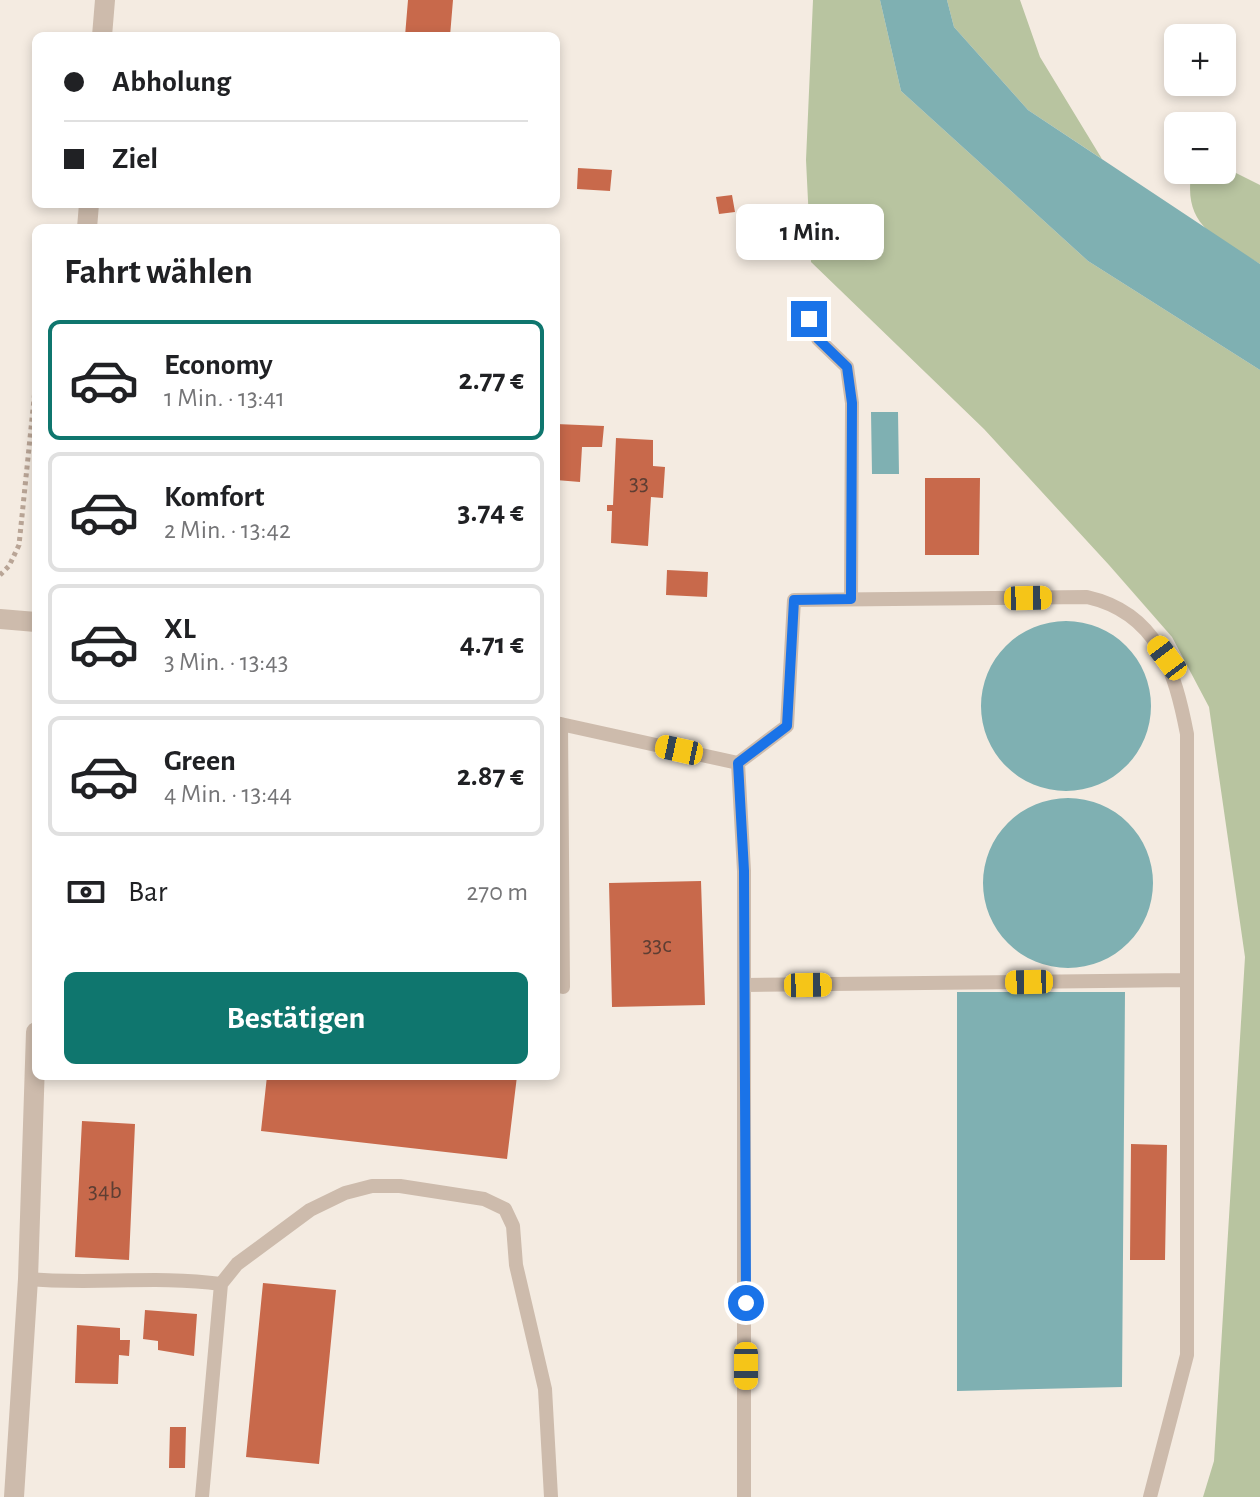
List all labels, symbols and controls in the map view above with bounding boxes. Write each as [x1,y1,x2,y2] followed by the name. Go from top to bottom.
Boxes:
[1164,24,1236,184] map controls
[1164,24,1236,96] button: +
[112,67,231,97] text: Abholung
[1164,112,1236,184] button: −
[112,144,158,174] text: Ziel
[735,203,883,259] callout: 1 Min.
[780,219,840,245] text: 1 Min.
[64,254,253,290] text: Fahrt wählen
[791,301,827,337] route end
[68,344,140,416] icon: car
[164,350,273,380] text: Economy
[459,365,524,395] text: 2.77 €
[164,385,285,411] text: 1 Min. · 13:41
[629,471,649,495] house number: 33
[68,476,140,548] icon: car
[164,482,264,512] text: Komfort
[458,497,524,527] text: 3.74 €
[164,517,291,543] text: 2 Min. · 13:42
[1004,586,1052,610] car
[68,608,140,680] icon: car
[164,614,196,644] text: XL
[460,629,524,659] text: 4.71 €
[1143,632,1191,684] car
[164,649,289,675] text: 3 Min. · 13:43
[653,733,705,767] car
[68,740,140,812] icon: car
[164,746,236,776] text: Green
[457,761,524,791] text: 2.87 €
[164,781,292,807] text: 4 Min. · 13:44
[64,870,108,914] icon: cash
[128,877,167,907] text: Bar
[467,879,528,905] text: 270 m
[642,933,672,957] house number: 33c
[1005,970,1053,994] car
[64,972,528,1064] button: Bestätigen
[784,973,832,997] car
[88,1179,122,1203] house number: 34b
[728,1285,764,1321] route start
[734,1342,758,1390] car

